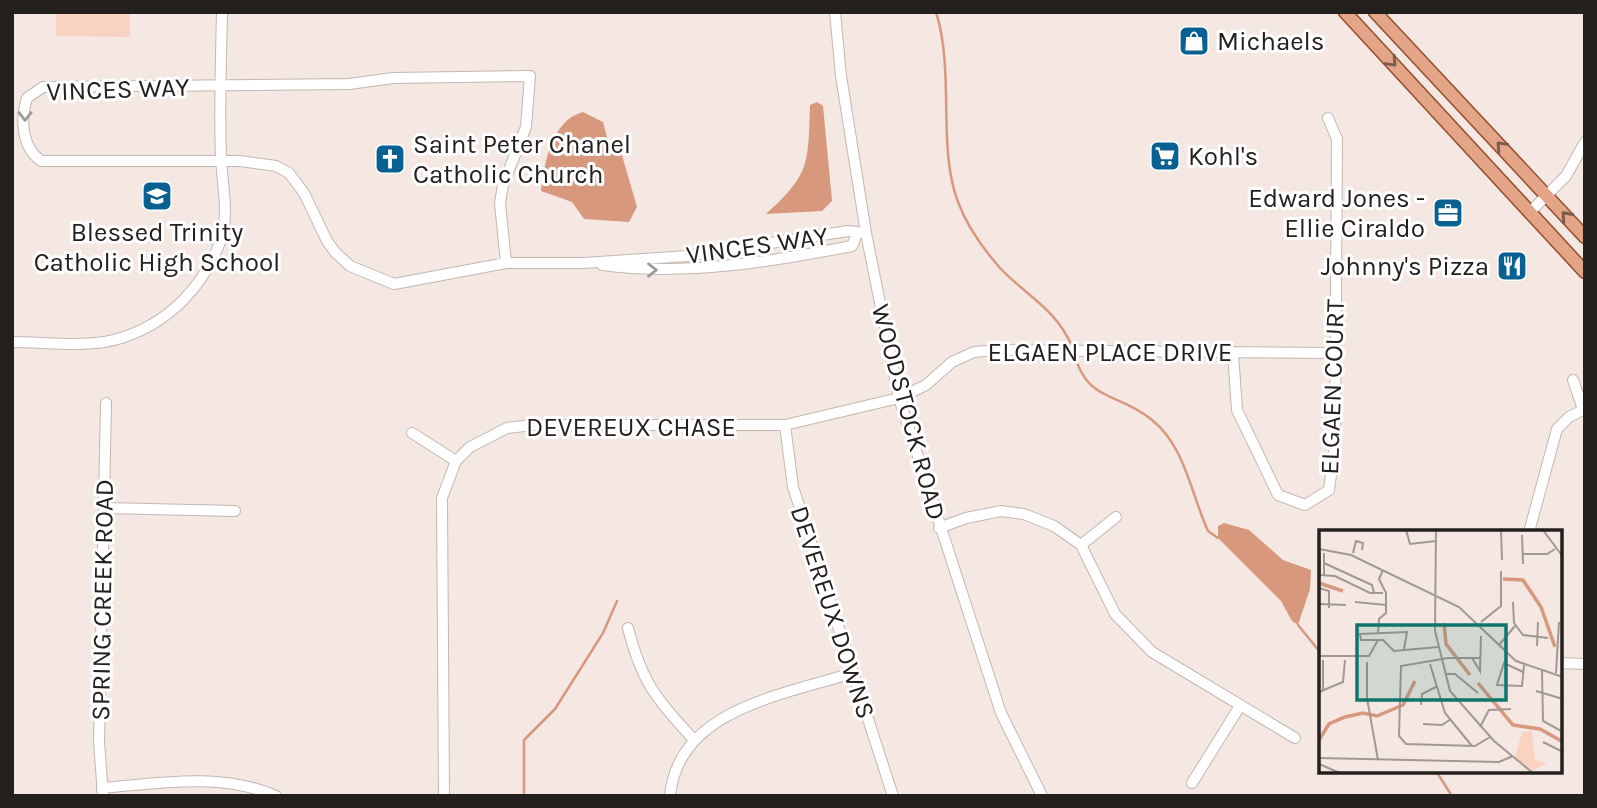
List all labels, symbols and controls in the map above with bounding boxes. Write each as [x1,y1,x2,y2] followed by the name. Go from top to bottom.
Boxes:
[1177,24,1211,58] shop icon: Michaels
[1217,26,1324,57] place label: Michaels
[1384,54,1397,67] one-way arrow
[46,71,191,107] street label: VINCES WAY
[17,111,33,122] one-way arrow
[413,129,631,190] place label: Saint Peter Chanel Catholic Church
[1148,139,1182,173] supermarket icon: Kohl's
[1188,141,1258,172] place label: Kohl's
[1497,141,1509,154] one-way arrow
[373,142,407,176] church icon: Saint Peter Chanel Catholic Church
[140,179,174,213] school or university icon: Blessed Trinity Catholic High School
[1248,183,1425,244] place label: Edward Jones - Ellie Ciraldo
[1431,196,1465,230] office icon: Edward Jones - Ellie Ciraldo
[1562,212,1574,225] one-way arrow
[34,217,280,278] place label: Blessed Trinity Catholic High School
[684,220,831,271] street label: VINCES WAY
[1495,249,1529,283] restaurant icon: Johnny's Pizza
[1321,251,1489,282] place label: Johnny's Pizza
[647,262,658,278] one-way arrow
[1314,299,1351,475] street label: ELGAEN COURT
[865,301,952,523] street label: WOODSTOCK ROAD
[988,337,1232,368] street label: ELGAEN PLACE DRIVE
[526,412,736,443] street label: DEVEREUX CHASE
[85,479,120,721] street label: SPRING CREEK ROAD
[783,502,882,723] street label: DEVEREUX DOWNS
[1319,530,1562,773] inset map

